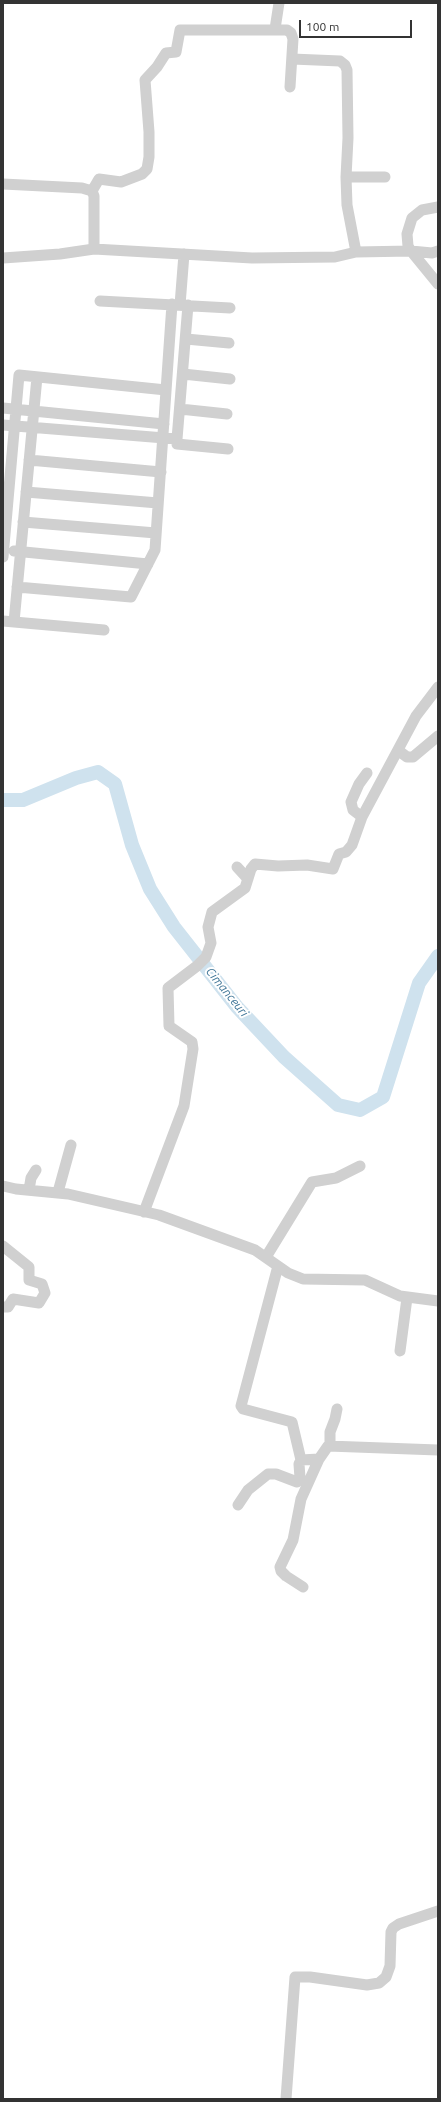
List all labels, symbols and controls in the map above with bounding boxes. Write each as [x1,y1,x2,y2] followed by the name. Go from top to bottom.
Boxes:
[301,12,414,38] scale bar
[306,20,339,33] text: 100 m
[203,964,251,1020] water label: Cimanceuri

